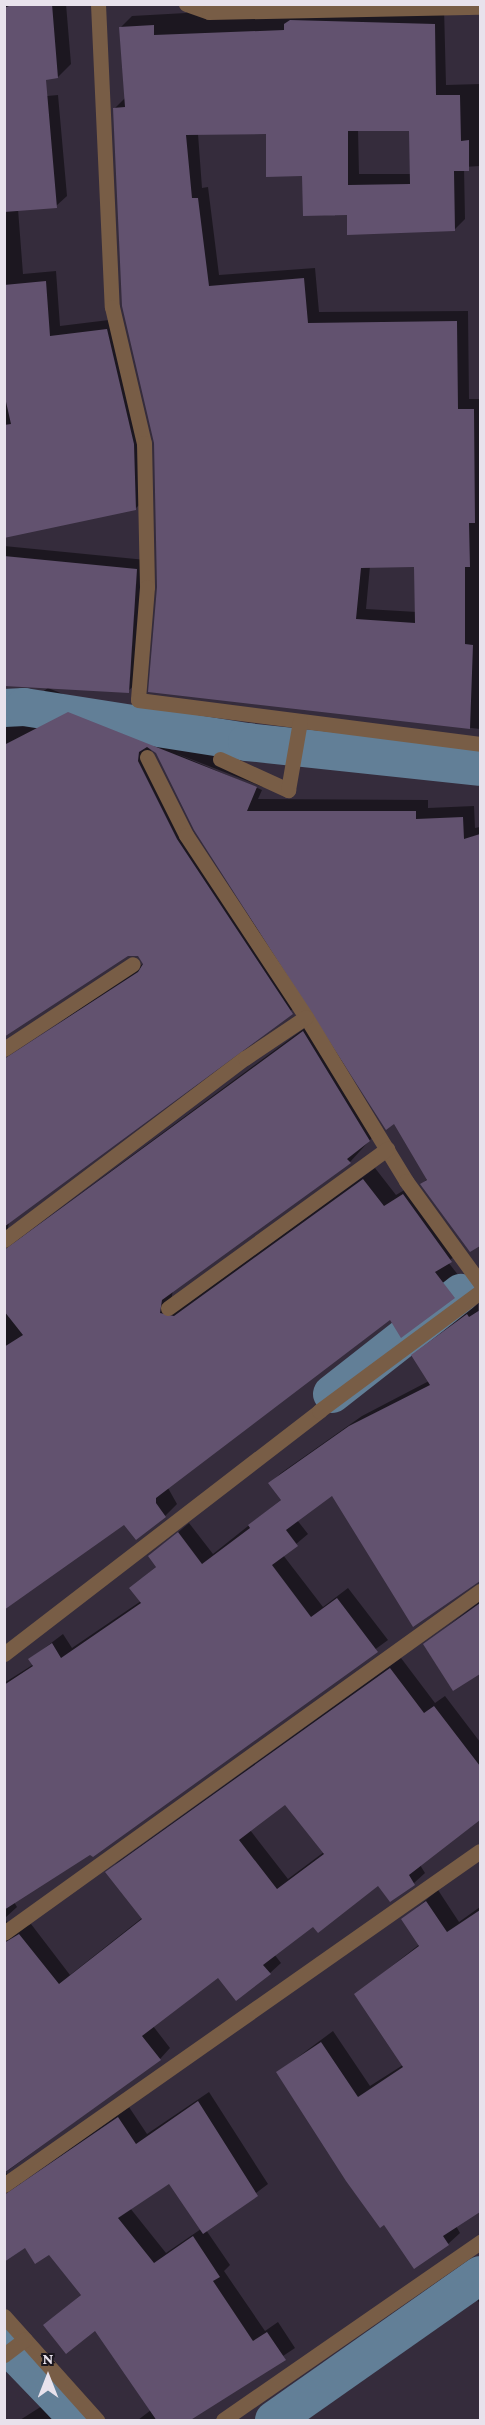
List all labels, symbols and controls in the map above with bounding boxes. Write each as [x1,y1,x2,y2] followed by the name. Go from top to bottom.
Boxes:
[18,2347,78,2407] north arrow
[43,2350,53,2367] text: N

